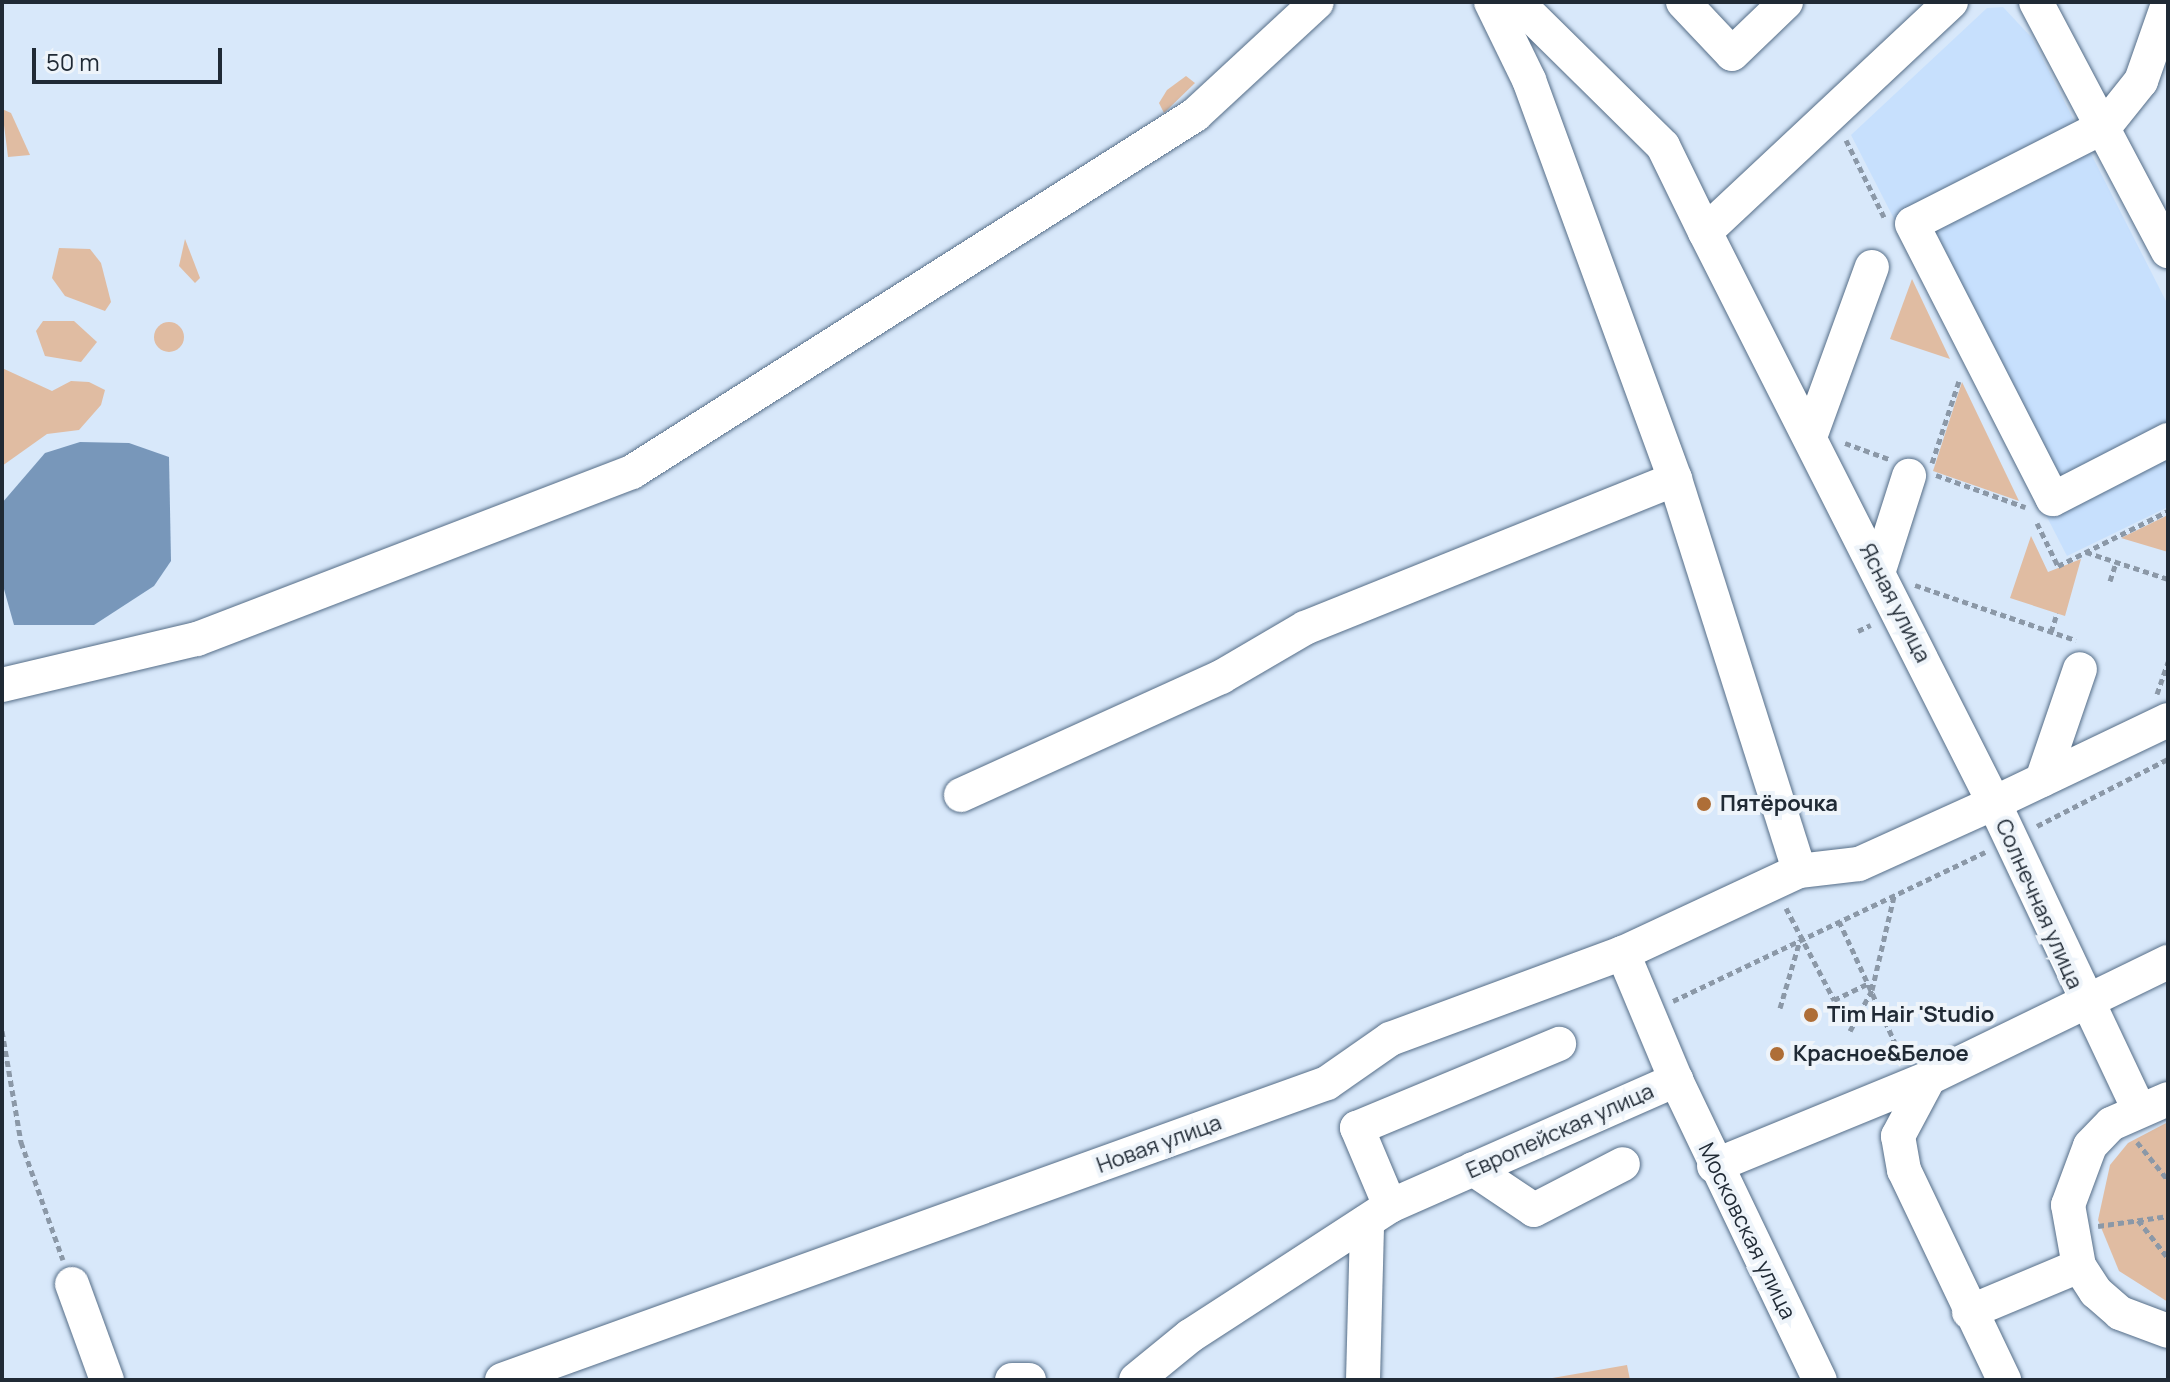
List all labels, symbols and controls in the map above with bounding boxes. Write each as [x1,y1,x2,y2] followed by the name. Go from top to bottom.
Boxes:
[36,32,226,82] scale bar
[46,45,100,78] text: 50 m
[1854,539,1936,667] street label: Ясная улица
[1720,791,1838,817] place label: Пятёрочка
[1695,795,1713,813] marker: Пятёрочка
[1990,815,2088,993] street label: Солнечная улица
[1827,1002,1994,1028] place label: Tim Hair 'Studio
[1802,1006,1820,1024] marker: Tim Hair 'Studio
[1793,1041,1969,1067] place label: Красное&Белое
[1768,1045,1786,1063] marker: Красное&Белое
[1462,1078,1658,1184] street label: Европейская улица
[1093,1109,1225,1179] street label: Новая улица
[1693,1138,1801,1324] street label: Московская улица

